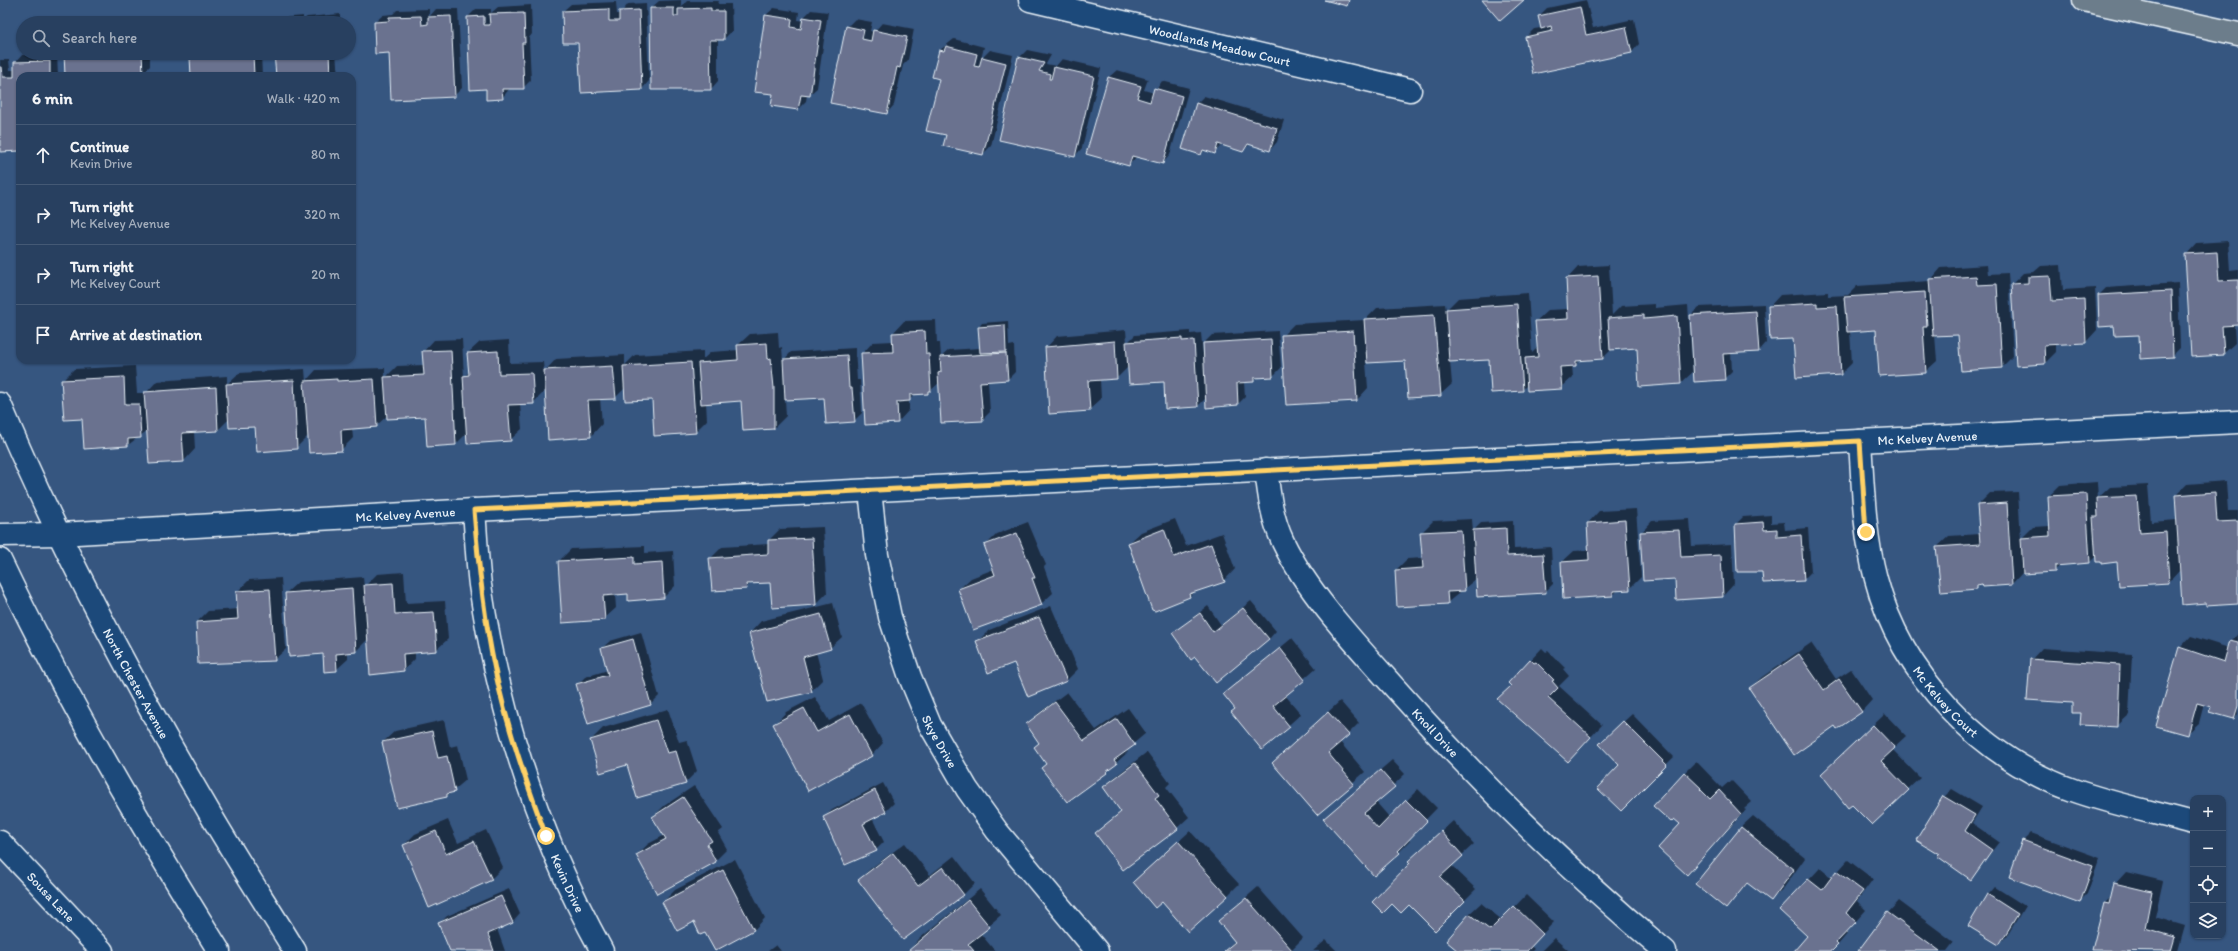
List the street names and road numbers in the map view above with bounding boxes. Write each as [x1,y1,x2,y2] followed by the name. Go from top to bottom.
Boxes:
[1147,21,1292,69] street label: Woodlands Meadow Court
[1877,428,1978,447] street label: Mc Kelvey Avenue
[355,504,456,524] street label: Mc Kelvey Avenue
[100,626,172,741] street label: North Chester Avenue
[1910,663,1982,740] street label: Mc Kelvey Court
[1409,705,1462,760] street label: Knoll Drive
[919,713,961,770] street label: Skye Drive
[548,852,588,915] street label: Kevin Drive
[24,869,78,925] street label: Sousa Lane

